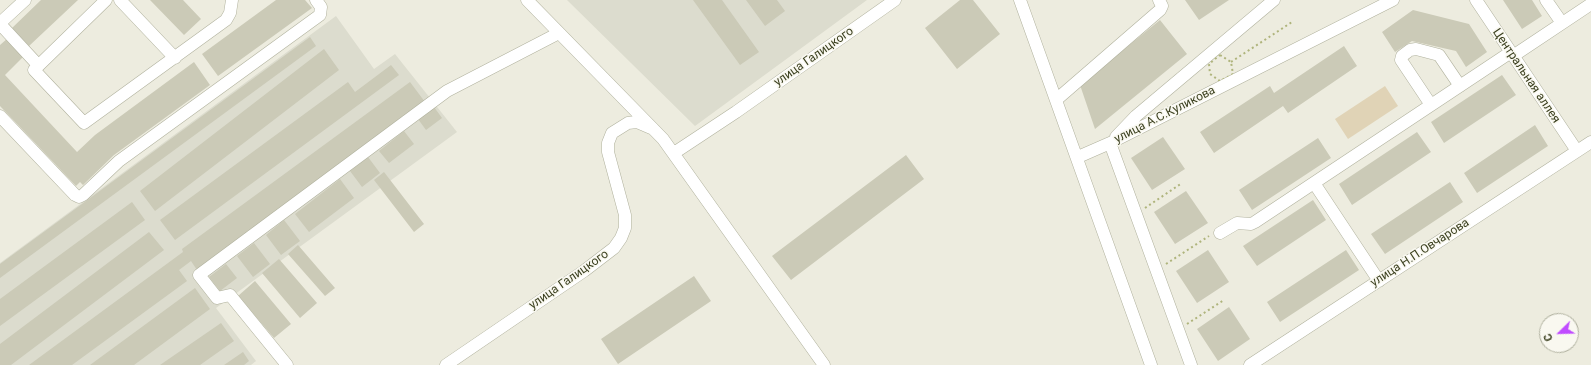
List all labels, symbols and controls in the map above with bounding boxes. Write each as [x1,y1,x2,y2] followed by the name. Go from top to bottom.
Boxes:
[771,24,857,90] street label: улица Галицкого
[1489,26,1563,126] street label: Центральная аллея
[1112,83,1218,147] street label: улица А.С.Куликова
[1368,216,1472,290] street label: улица Н.П.Овчарова
[526,247,612,313] street label: улица Галицкого
[1539,313,1579,353] north arrow
[1541,332,1556,343] text: С

